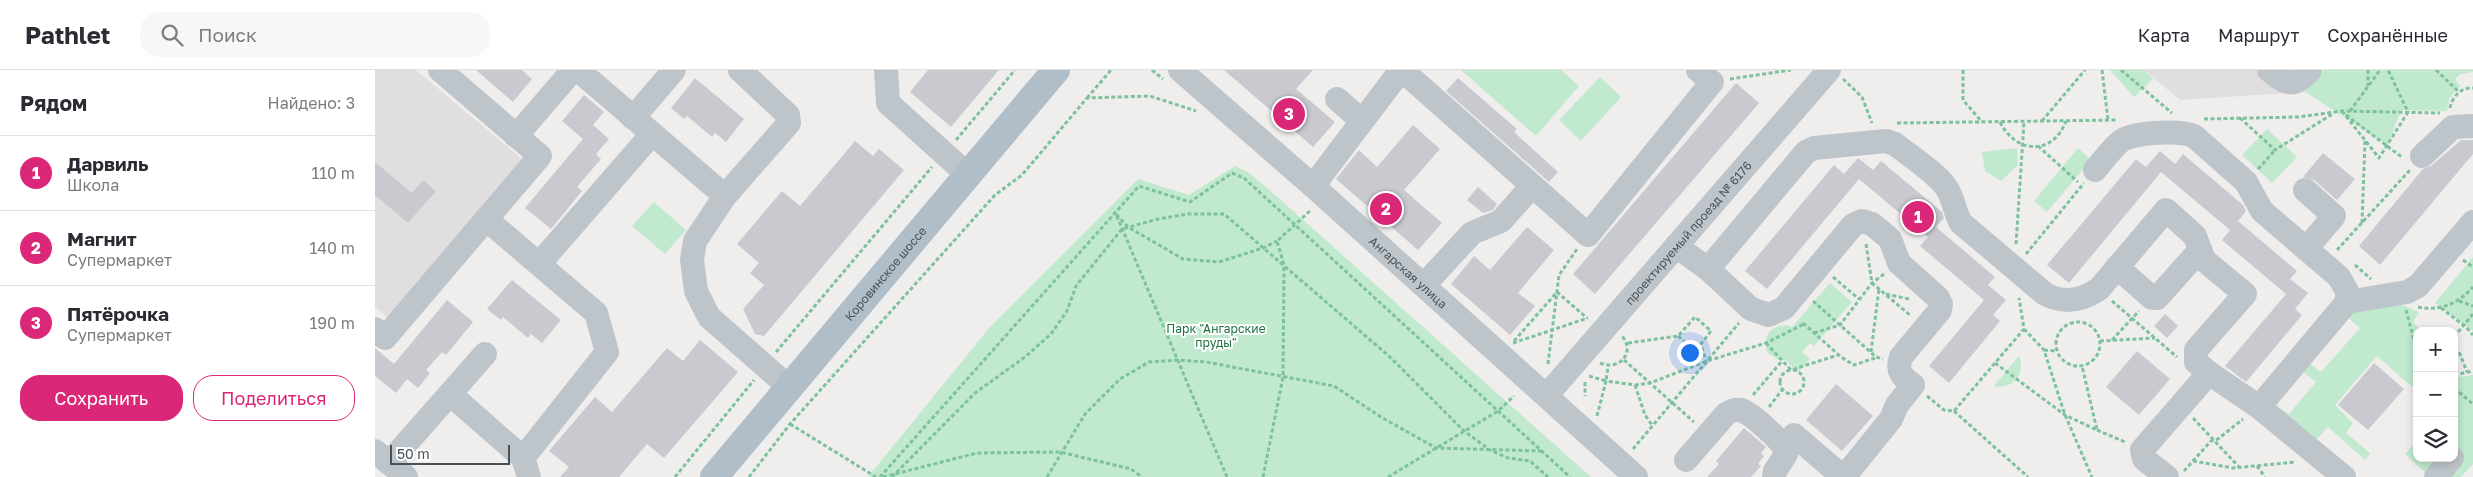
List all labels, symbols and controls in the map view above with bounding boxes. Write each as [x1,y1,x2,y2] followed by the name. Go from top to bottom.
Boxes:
[140,12,490,57] search box
[25,20,110,49] text: Pathlet
[158,21,186,49] icon: search
[198,23,257,46] text: Поиск
[2138,24,2190,46] text: Карта
[2218,24,2299,46] text: Маршрут
[2327,24,2448,46] text: Сохранённые
[20,90,87,116] text: Рядом
[268,93,355,113] text: Найдено: 3
[1273,95,1305,133] pin: 3
[67,152,148,175] text: Дарвиль
[1621,158,1754,308] street label: проектируемый проезд № 6176
[32,163,40,183] text: 1
[311,163,355,183] text: 110 m
[67,175,119,195] text: Школа
[1370,190,1402,228] pin: 2
[1902,198,1934,236] pin: 1
[841,223,929,324] street label: Коровинское шоссе
[67,227,137,250] text: Магнит
[1366,233,1451,311] street label: Ангарская улица
[31,238,41,258] text: 2
[309,238,355,258] text: 140 m
[67,250,172,270] text: Супермаркет
[67,302,169,325] text: Пятёрочка
[31,313,41,333] text: 3
[309,313,355,333] text: 190 m
[1166,321,1266,350] park label: Парк "Ангарские пруды"
[67,325,172,345] text: Супермаркет
[2413,327,2458,462] map controls
[2413,327,2458,372] button: +
[1677,340,1703,366] your location
[2413,372,2458,417] button: −
[20,375,183,421] button: Сохранить
[193,375,355,421] button: Поделиться
[2413,417,2458,462] button: layers
[390,442,510,465] scale bar
[397,445,430,462] text: 50 m

